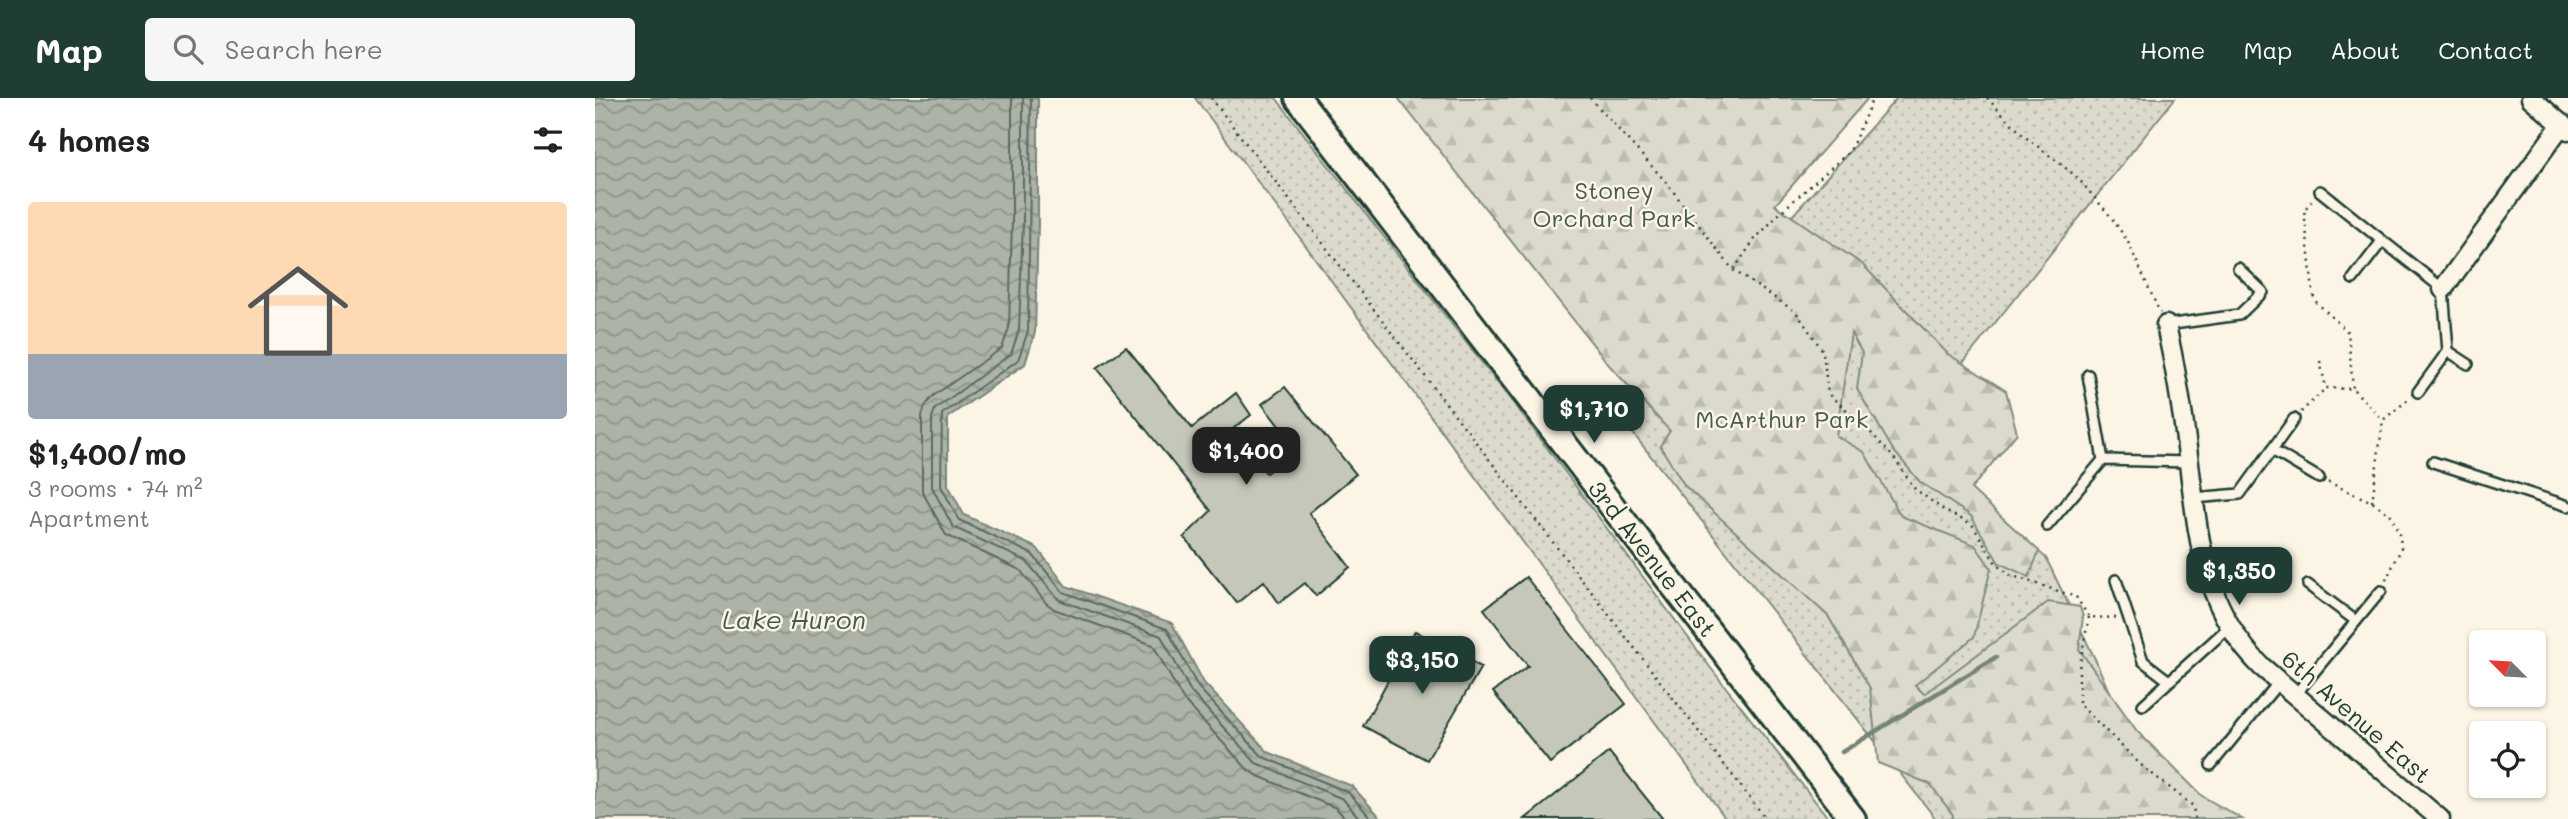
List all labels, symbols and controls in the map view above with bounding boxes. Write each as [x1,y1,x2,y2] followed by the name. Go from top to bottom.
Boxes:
[145,18,635,81] search box
[35,28,103,71] text: Map
[169,30,207,68] icon: search
[225,32,383,66] text: Search here
[2140,34,2205,65] text: Home
[2243,34,2292,65] text: Map
[2330,34,2400,65] text: About
[2438,34,2533,65] text: Contact
[28,120,150,160] text: 4 homes
[529,121,567,159] icon: filters
[1532,174,1696,233] park label: Stoney Orchard Park
[235,248,361,374] icon: home
[1537,386,1651,445] pin: $1,710
[1559,393,1629,423] text: $1,710
[1695,403,1869,434] park label: McArthur Park
[1189,428,1303,487] pin: $1,400
[28,433,186,473] text: $1,400/mo
[1208,435,1284,465] text: $1,400
[28,473,203,503] text: 3 rooms · 74 m²
[1582,473,1724,643] street label: 3rd Avenue East
[28,503,150,533] text: Apartment
[2182,547,2296,607] pin: $1,350
[2202,555,2276,585] text: $1,350
[722,602,866,636] water label: Lake Huron
[2469,630,2546,707] north arrow
[2469,630,2546,798] map controls
[1365,636,1479,696] pin: $3,150
[2276,643,2438,789] street label: 6th Avenue East
[1385,644,1459,674] text: $3,150
[2469,721,2546,798] button: locate

